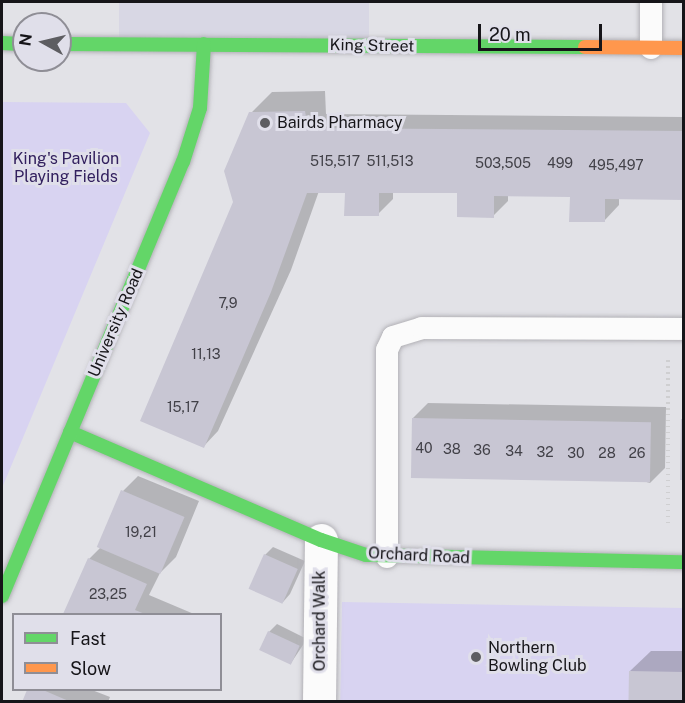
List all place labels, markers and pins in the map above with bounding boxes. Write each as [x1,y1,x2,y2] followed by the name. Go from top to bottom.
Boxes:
[277,113,403,133] place label: Bairds Pharmacy
[258,116,272,130] marker: Bairds Pharmacy
[488,638,587,676] place label: Northern Bowling Club
[469,650,483,664] marker: Northern Bowling Club

